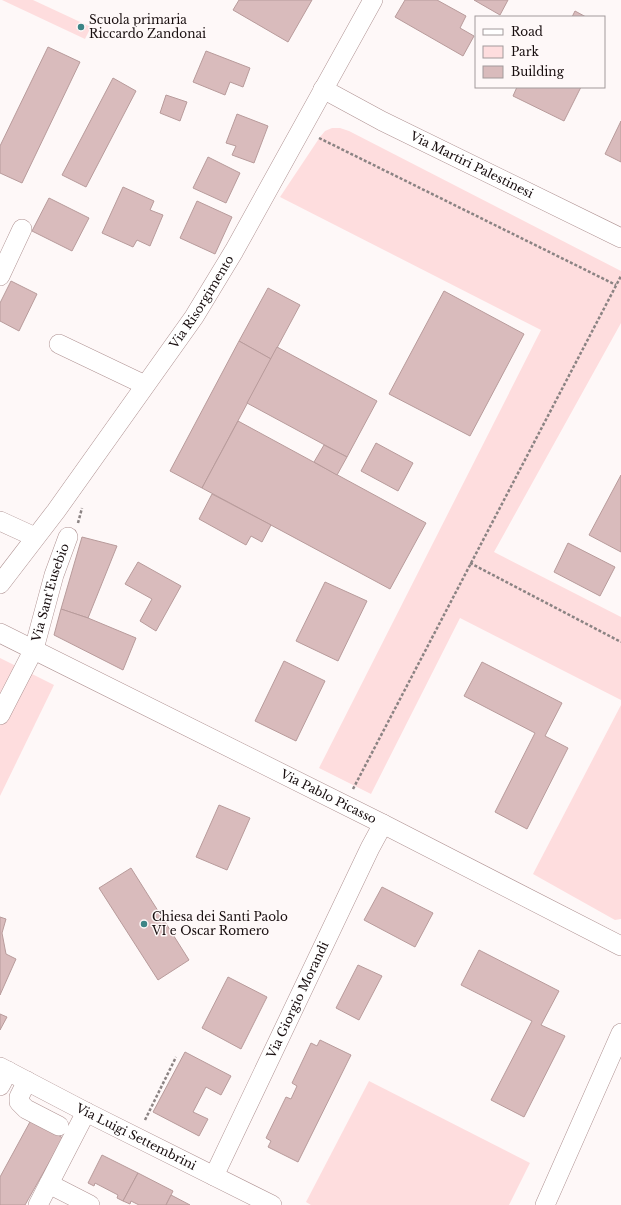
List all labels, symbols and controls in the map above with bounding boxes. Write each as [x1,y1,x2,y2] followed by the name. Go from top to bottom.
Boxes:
[89,12,206,41] place label: Scuola primaria Riccardo Zandonai
[475,16,605,88] legend
[76,22,86,32] marker: Scuola primaria Riccardo Zandonai
[511,24,543,39] text: Road
[511,44,539,59] text: Park
[511,64,565,79] text: Building
[407,128,536,201] street label: Via Martiri Palestinesi
[165,252,237,352] street label: Via Risorgimento
[28,541,72,644] street label: Via Sant'Eusebio
[277,766,379,827] street label: Via Pablo Picasso
[151,909,288,938] place label: Chiesa dei Santi Paolo VI e Oscar Romero
[139,919,149,929] marker: Chiesa dei Santi Paolo VI e Oscar Romero
[263,939,331,1061] street label: Via Giorgio Morandi
[73,1100,199,1173] street label: Via Luigi Settembrini

